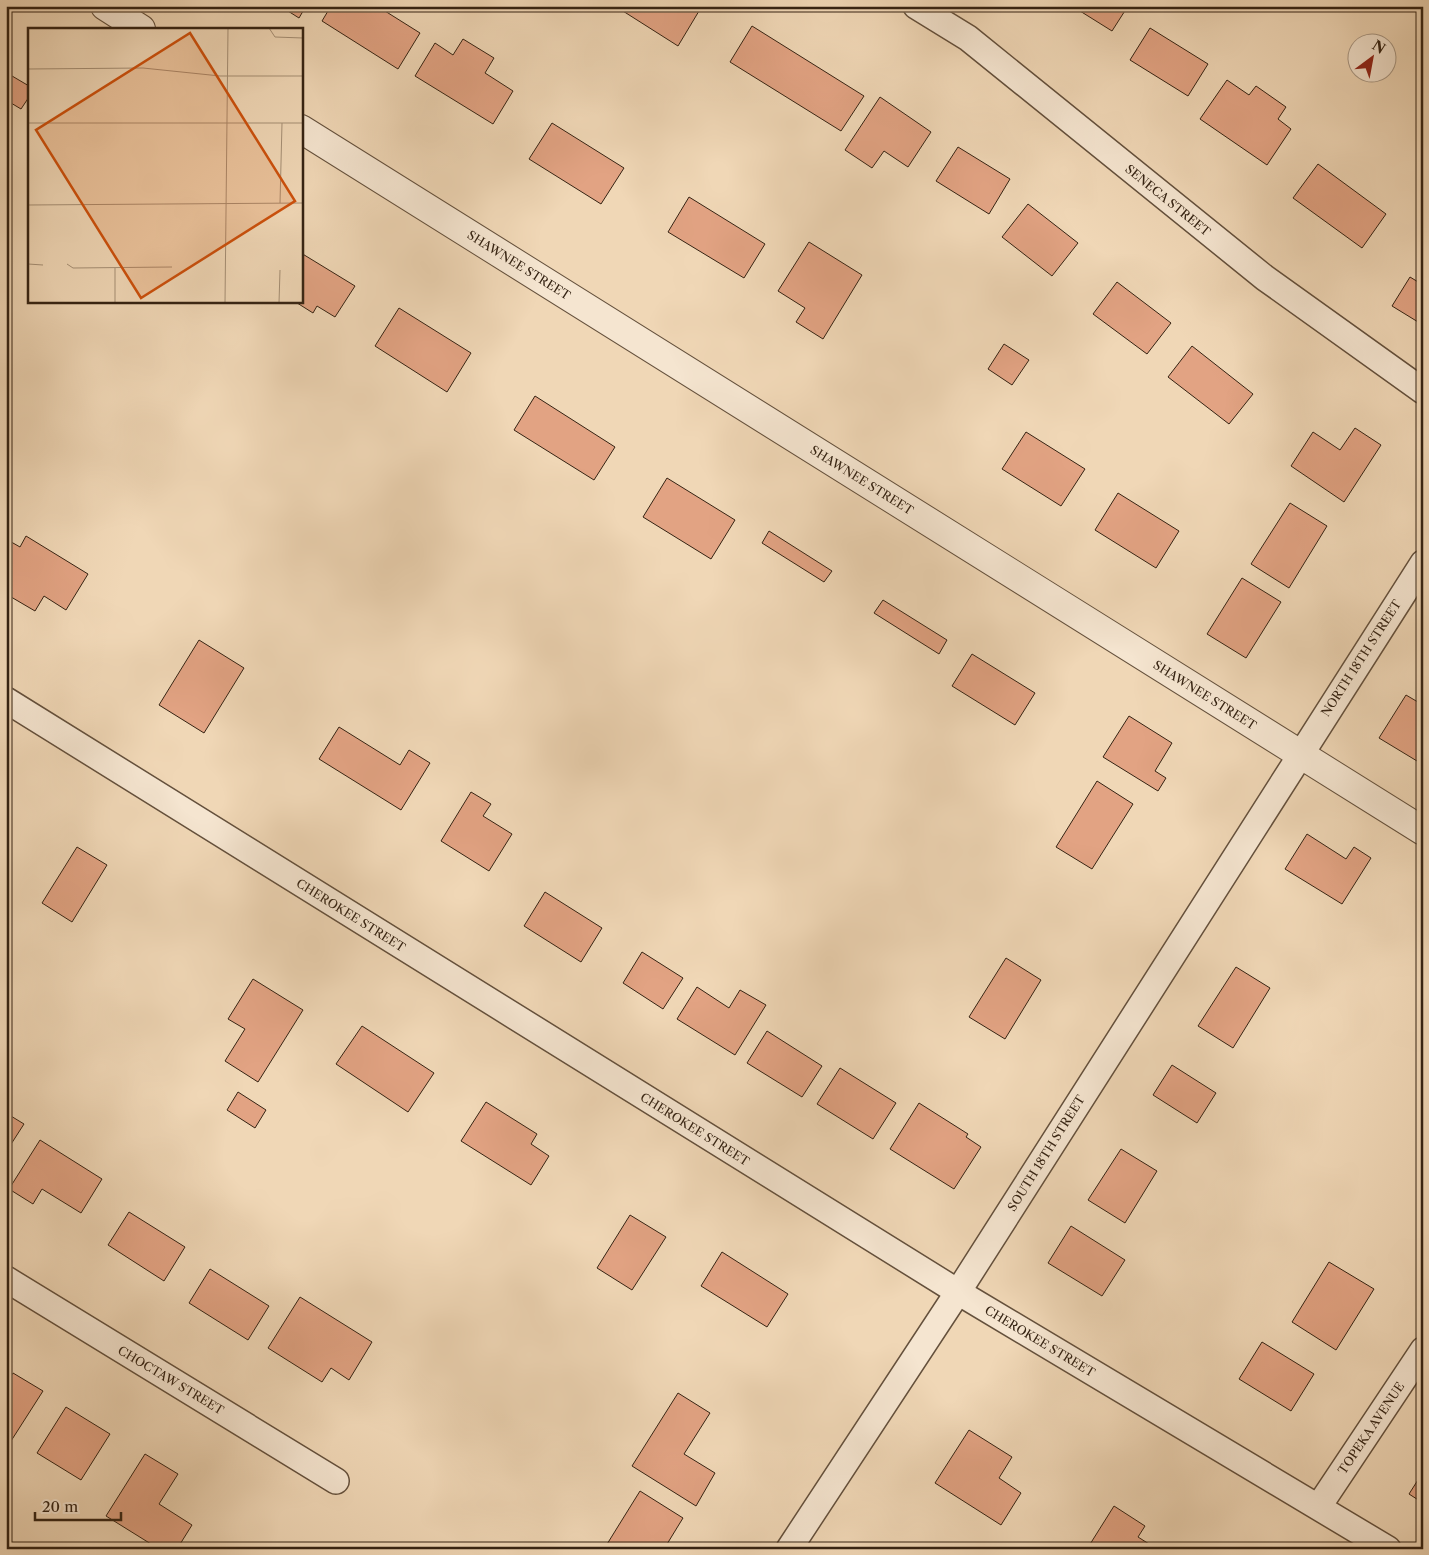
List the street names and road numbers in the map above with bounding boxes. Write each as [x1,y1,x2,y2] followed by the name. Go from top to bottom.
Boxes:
[1122,161,1214,239] street label: SENECA STREET
[465,227,573,303] street label: SHAWNEE STREET
[808,442,916,518] street label: SHAWNEE STREET
[1318,597,1404,719] street label: NORTH 18TH STREET
[1151,657,1259,733] street label: SHAWNEE STREET
[294,875,408,955] street label: CHEROKEE STREET
[638,1089,752,1169] street label: CHEROKEE STREET
[1004,1092,1088,1214] street label: SOUTH 18TH STREET
[982,1302,1098,1380] street label: CHEROKEE STREET
[115,1342,227,1418] street label: CHOCTAW STREET
[1335,1379,1407,1477] street label: TOPEKA AVENUE

